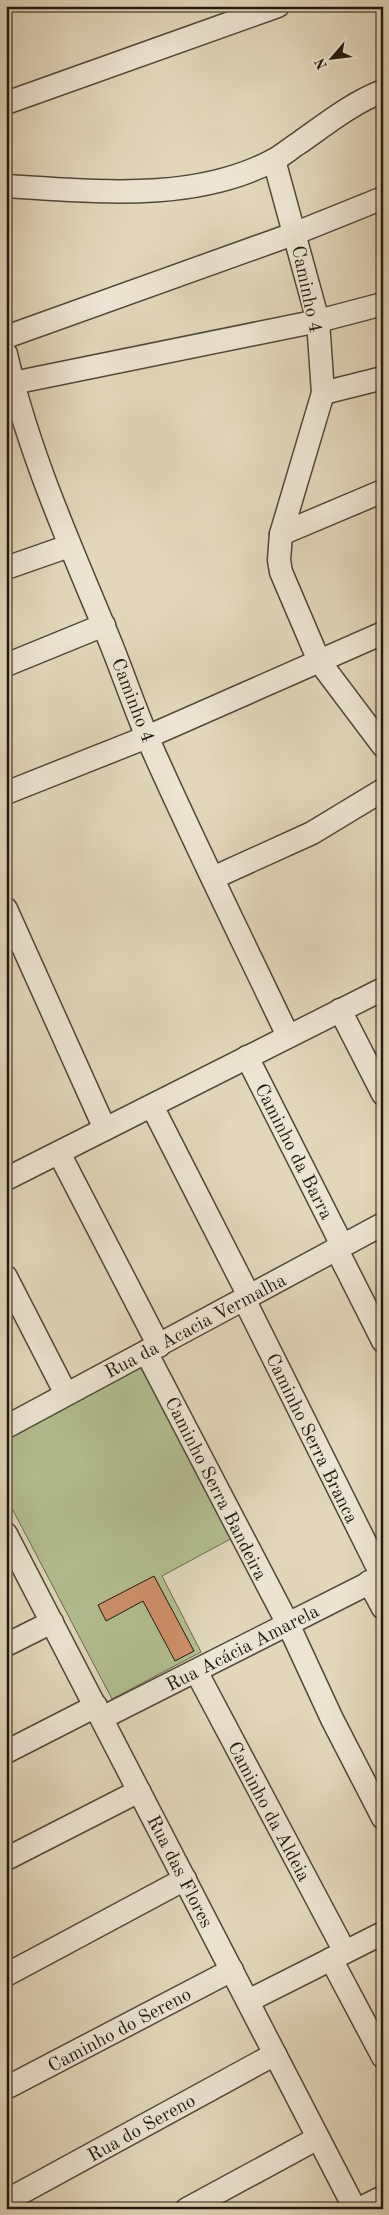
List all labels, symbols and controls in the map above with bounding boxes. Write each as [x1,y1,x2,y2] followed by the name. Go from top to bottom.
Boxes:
[306,32,356,82] north arrow
[313,55,330,72] text: N
[287,244,324,335] street label: Caminho 4
[107,656,156,746] street label: Caminho 4
[250,1081,336,1224] street label: Caminho da Barra
[102,1271,290,1383] street label: Rua da Acacia Vermalha
[261,1351,360,1528] street label: Caminho Serra Branca
[160,1395,269,1584] street label: Caminho Serra Bandeira
[164,1602,323,1696] street label: Rua Acácia Amarela
[223,1739,313,1886] street label: Caminho da Aldeia
[142,1813,215,1931] street label: Rua das Flores
[45,1985,195,2077] street label: Caminho do Sereno
[85,2092,199,2167] street label: Rua do Sereno

